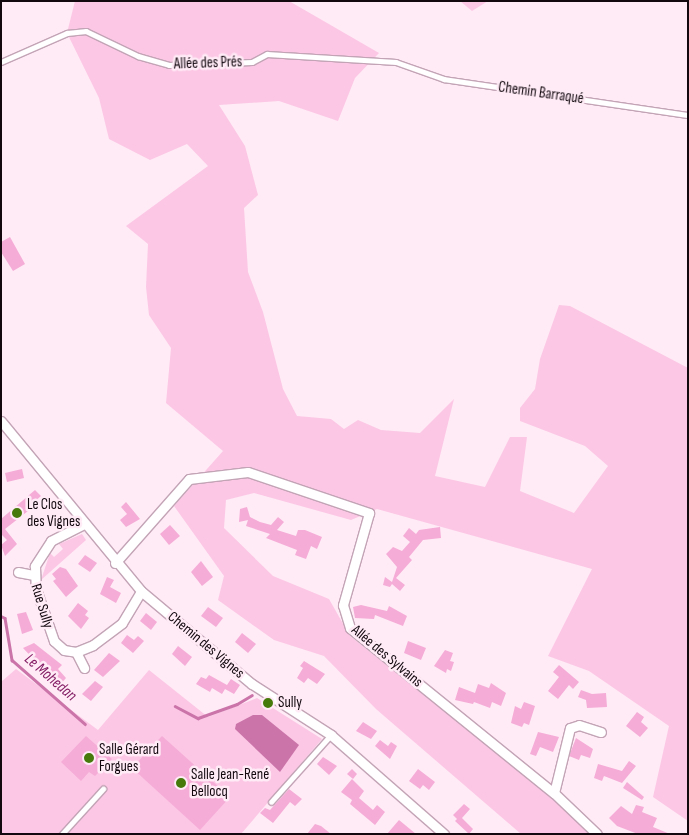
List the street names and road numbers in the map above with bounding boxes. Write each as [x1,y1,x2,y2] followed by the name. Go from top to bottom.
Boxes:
[173,53,243,73] street label: Allée des Prés
[497,78,585,108] street label: Chemin Barraqué
[27,582,57,630] street label: Rue Sully
[164,608,248,682] street label: Chemin des Vignes
[348,621,426,691] street label: Allée des Sylvains

